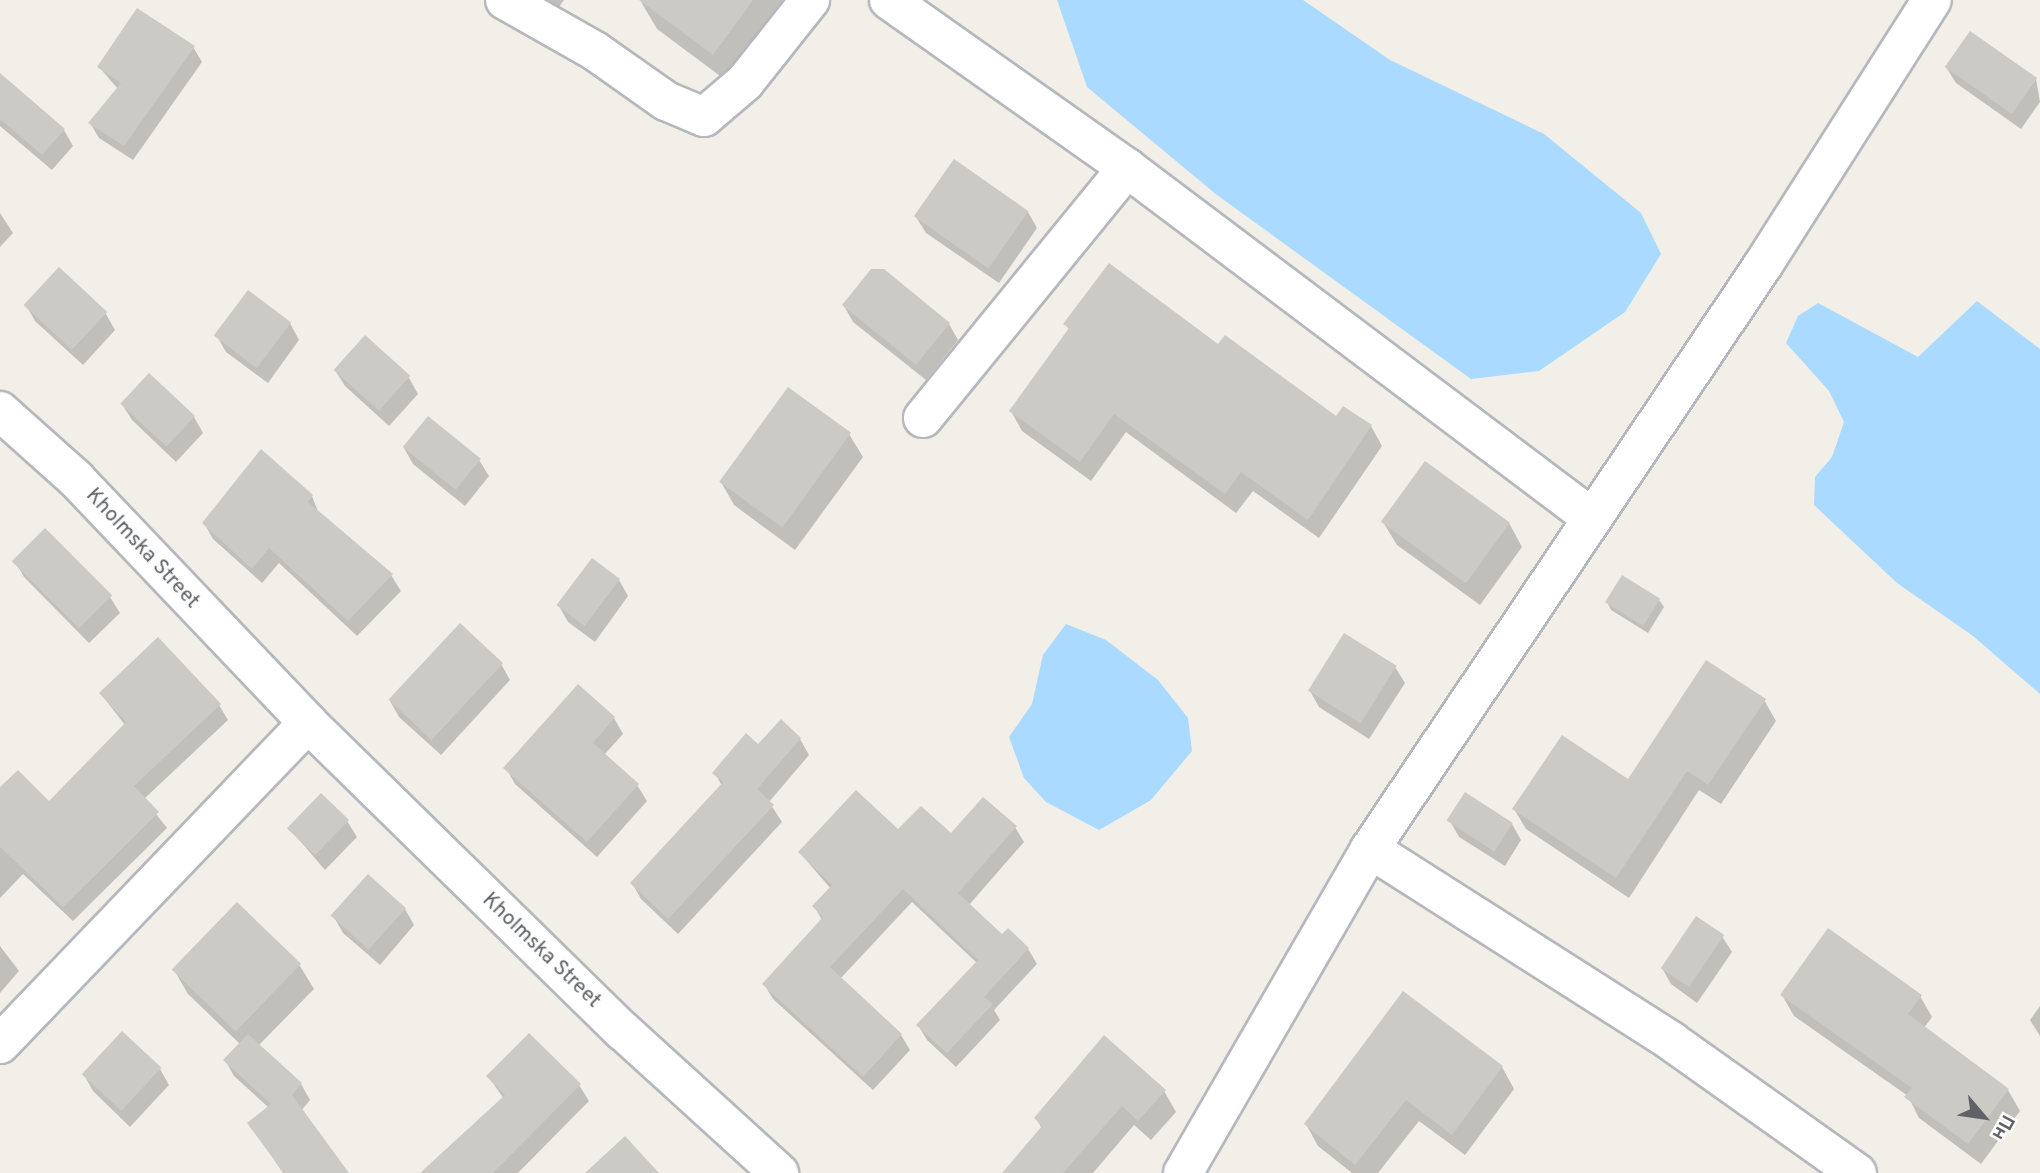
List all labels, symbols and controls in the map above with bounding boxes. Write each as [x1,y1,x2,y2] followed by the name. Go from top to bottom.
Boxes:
[80,484,204,614] street label: Kholmska Street
[476,888,606,1014] street label: Kholmska Street
[1949,1082,2019,1152] north arrow
[1986,1110,2019,1144] text: Пн

